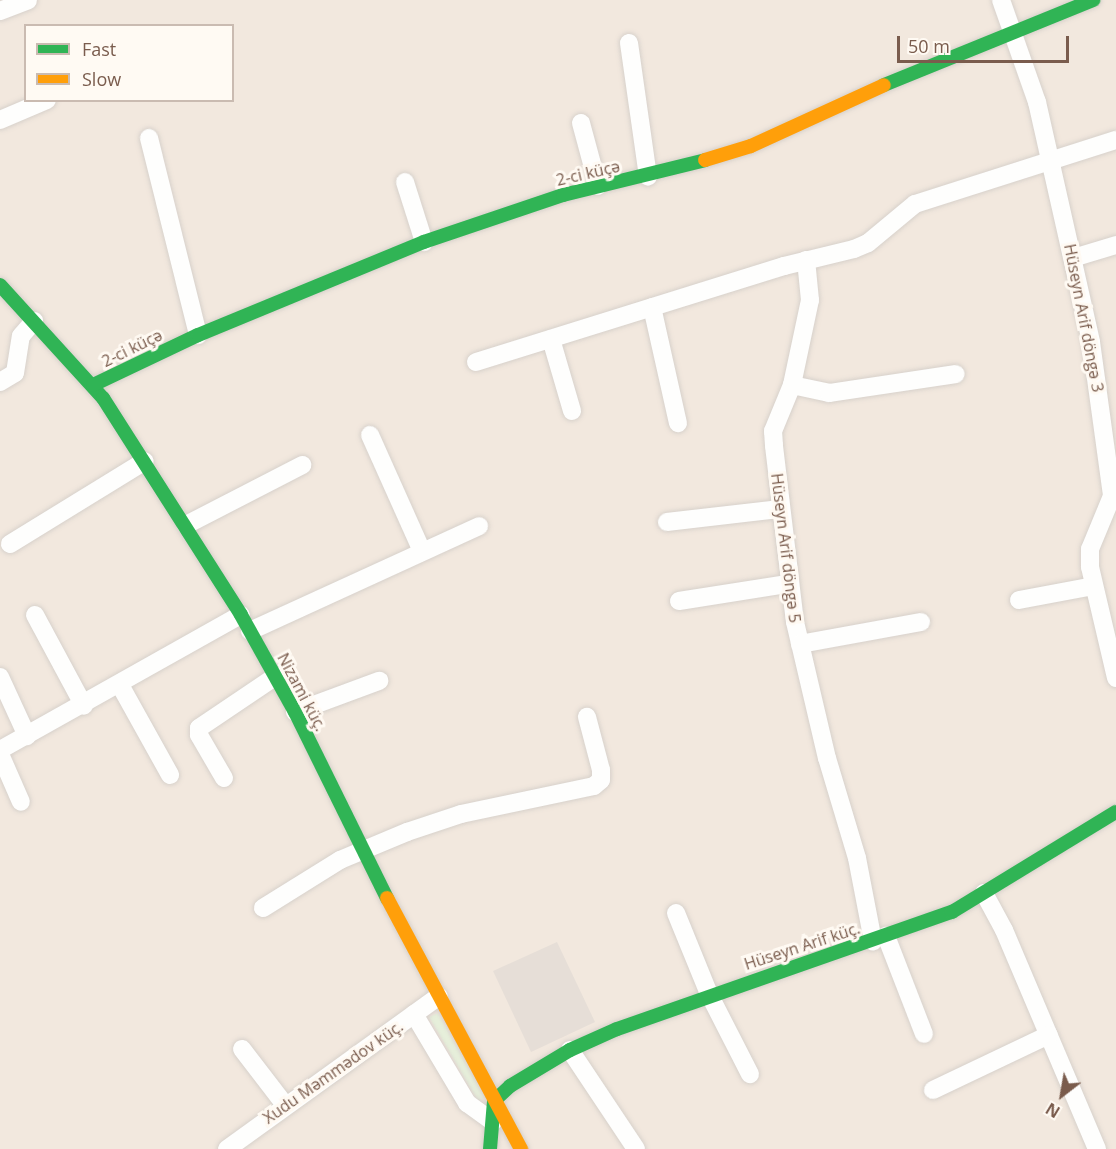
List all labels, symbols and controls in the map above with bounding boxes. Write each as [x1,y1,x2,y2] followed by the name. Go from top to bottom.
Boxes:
[24,24,234,102] legend
[900,24,1072,62] scale bar
[908,34,950,58] text: 50 m
[82,37,116,61] text: Fast
[82,67,121,91] text: Slow
[554,156,622,190] street label: 2-ci küçə
[1060,242,1108,394] street label: Hüseyn Arif döngə 3
[99,325,165,371] street label: 2-ci küçə
[767,472,805,624] street label: Hüseyn Arif döngə 5
[273,650,331,734] street label: Nizami küç.
[742,918,862,974] street label: Hüseyn Arif küç.
[259,1016,407,1128] street label: Xudu Məmmədov küç.
[1032,1065,1092,1125] north arrow
[1041,1098,1064,1123] text: N

